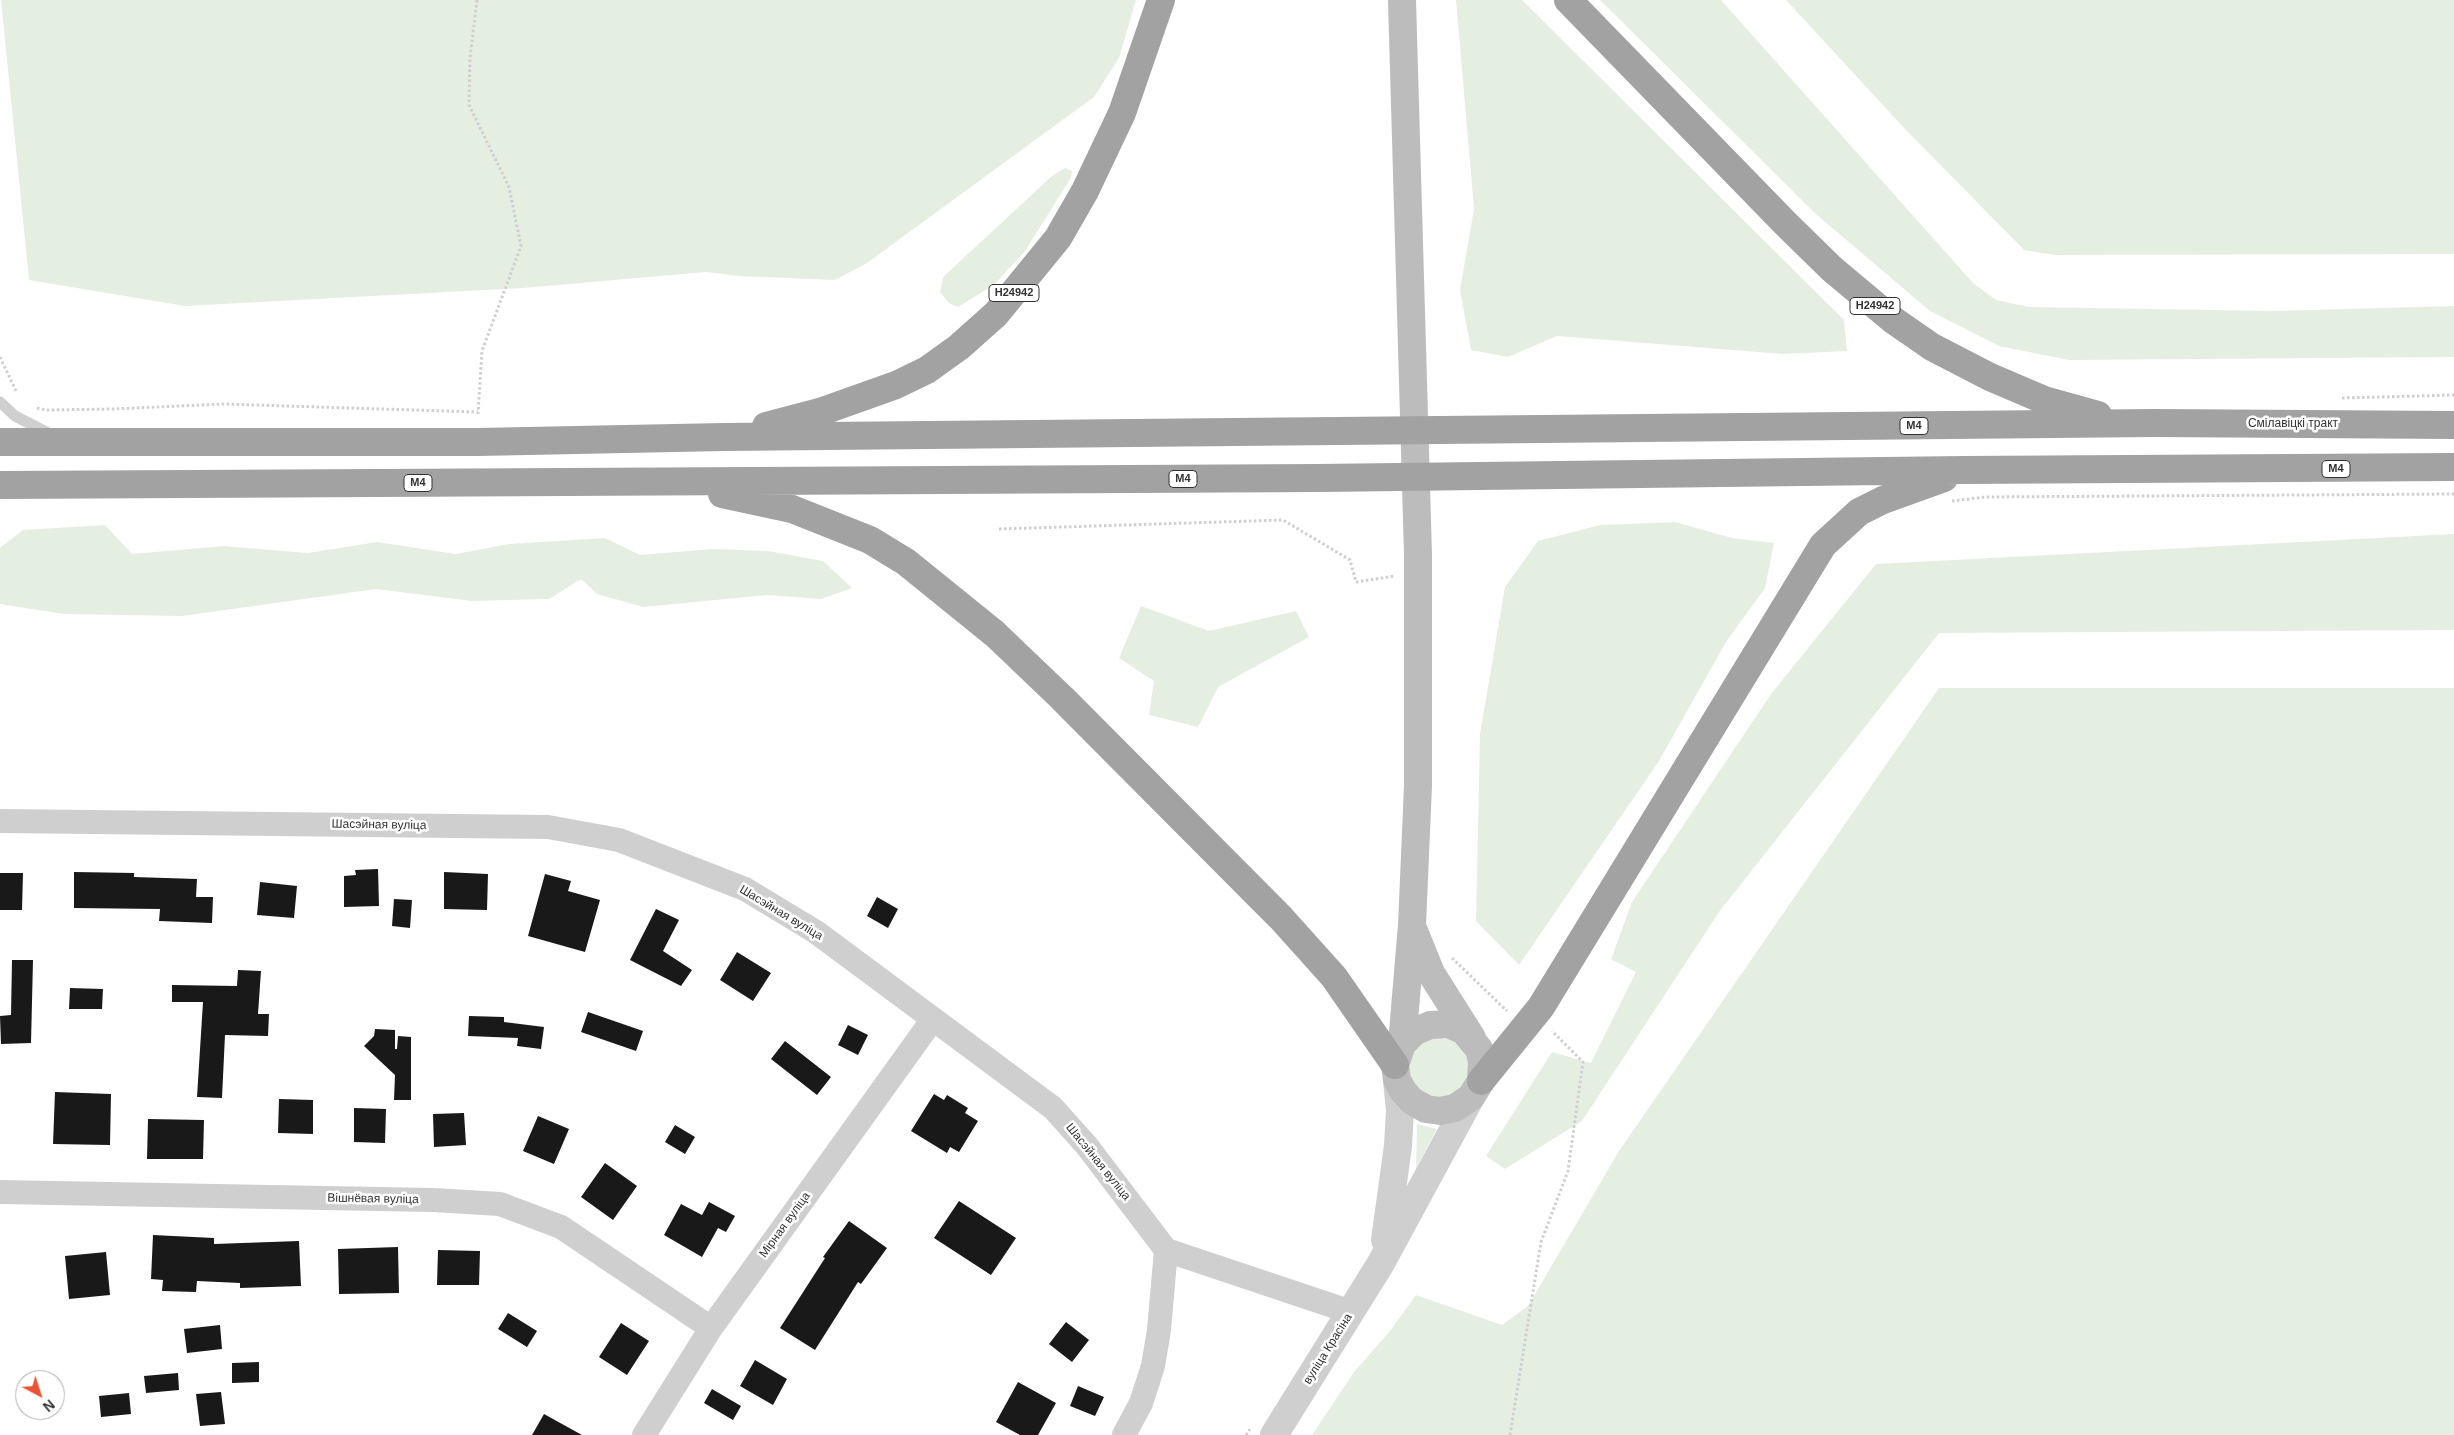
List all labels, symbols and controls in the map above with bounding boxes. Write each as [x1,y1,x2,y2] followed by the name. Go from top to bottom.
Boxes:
[989,284,1039,302] road number: Н24942
[1850,298,1900,314] road number: Н24942
[2248,417,2338,431] street label: Смілавіцкі тракт
[1900,418,1928,434] road number: М4
[2322,460,2350,478] road number: М4
[1169,470,1197,488] road number: М4
[404,474,432,492] road number: М4
[331,817,427,833] street label: Шасэйная вуліца
[737,882,825,944] street label: Шасэйная вуліца
[1063,1121,1133,1203] street label: Шасэйная вуліца
[756,1189,814,1261] street label: Мірная вуліца
[327,1191,419,1207] street label: Вішнёвая вуліца
[1301,1311,1355,1387] street label: вуліца Красіна
[15,1370,65,1420] north arrow
[40,1396,58,1415] text: N

